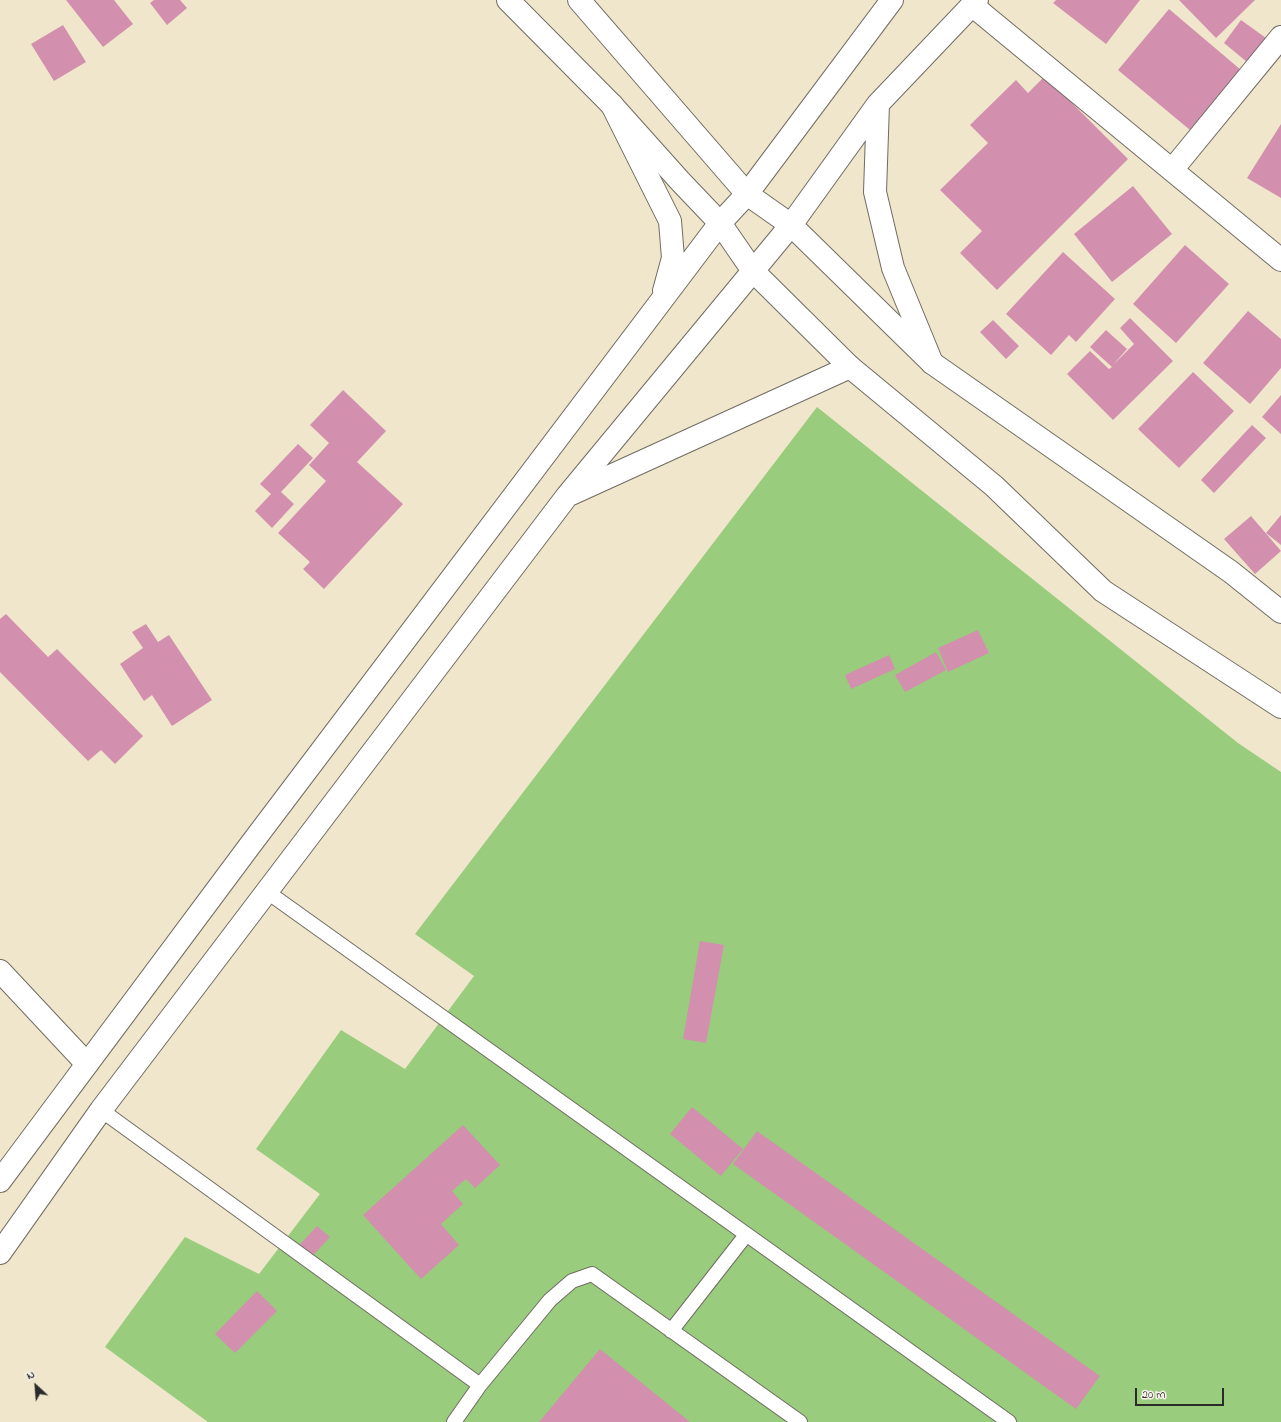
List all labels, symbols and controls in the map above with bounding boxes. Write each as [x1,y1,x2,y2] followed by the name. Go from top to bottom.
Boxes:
[16,1366,56,1406] north arrow
[24,1366,38,1384] text: N
[1137,1380,1226,1406] scale bar
[1142,1386,1165,1404] text: 20 m

